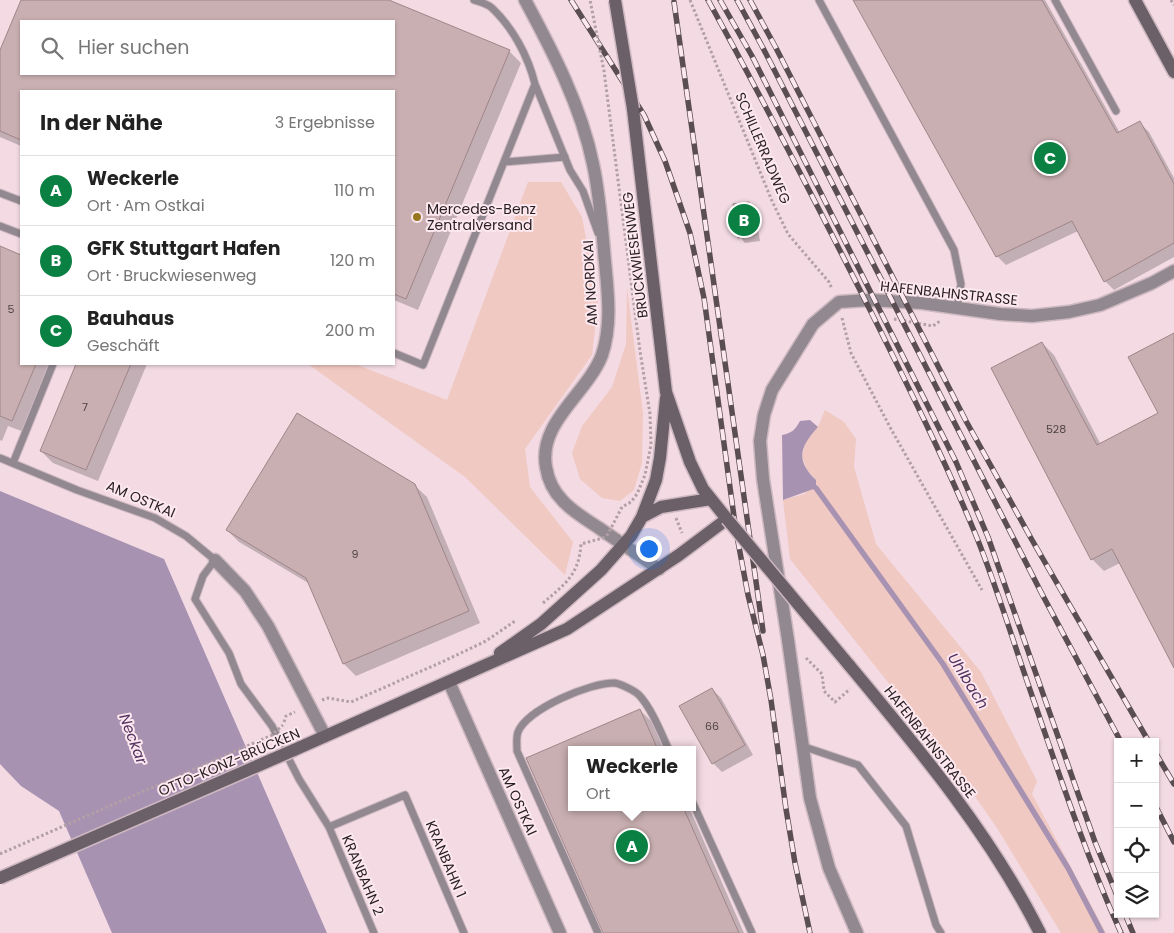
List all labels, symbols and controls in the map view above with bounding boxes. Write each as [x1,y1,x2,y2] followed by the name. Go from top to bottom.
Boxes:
[20,20,395,75] search box
[38,34,66,62] icon: search
[78,34,189,61] text: Hier suchen
[730,89,796,207] street label: SCHILLERRADWEG
[40,108,163,137] text: In der Nähe
[275,111,375,134] text: 3 Ergebnisse
[1034,139,1066,177] pin: C
[87,165,179,192] text: Weckerle
[50,179,62,202] text: A
[334,179,375,202] text: 110 m
[617,191,653,319] street label: BRUCKWIESENWEG
[87,194,205,217] text: Ort · Am Ostkai
[427,199,536,235] place label: Mercedes-Benz Zentralversand
[728,201,760,239] pin: B
[411,211,423,223] marker: Mercedes-Benz Zentralversand
[87,235,281,262] text: GFK Stuttgart Hafen
[578,240,602,326] street label: AM NORDKAI
[51,249,61,272] text: B
[330,249,375,272] text: 120 m
[87,264,257,287] text: Ort · Bruckwiesenweg
[879,276,1019,310] street label: HAFENBAHNSTRASSE
[8,301,15,317] house number: 5
[87,305,174,332] text: Bauhaus
[50,319,62,342] text: C
[325,319,375,342] text: 200 m
[87,334,160,357] text: Geschäft
[82,399,88,415] house number: 7
[1046,421,1066,437] house number: 528
[103,475,179,523] street label: AM OSTKAI
[636,536,662,562] your location
[352,546,359,562] house number: 9
[943,649,994,713] water label: Uhlbach
[880,681,980,803] street label: HAFENBAHNSTRASSE
[114,711,153,767] water label: Neckar
[705,718,719,734] house number: 66
[155,723,303,801] street label: OTTO-KONZ-BRÜCKEN
[1114,738,1159,918] map controls
[1114,738,1159,783] button: +
[568,746,696,811] popup
[586,753,678,780] text: Weckerle
[494,763,542,839] street label: AM OSTKAI
[586,782,610,805] text: Ort
[1114,783,1159,828] button: −
[421,817,471,901] street label: KRANBAHN 1
[616,827,648,865] pin: A
[1114,828,1159,873] button: locate
[337,832,389,918] street label: KRANBAHN 2
[1114,873,1159,918] button: layers

